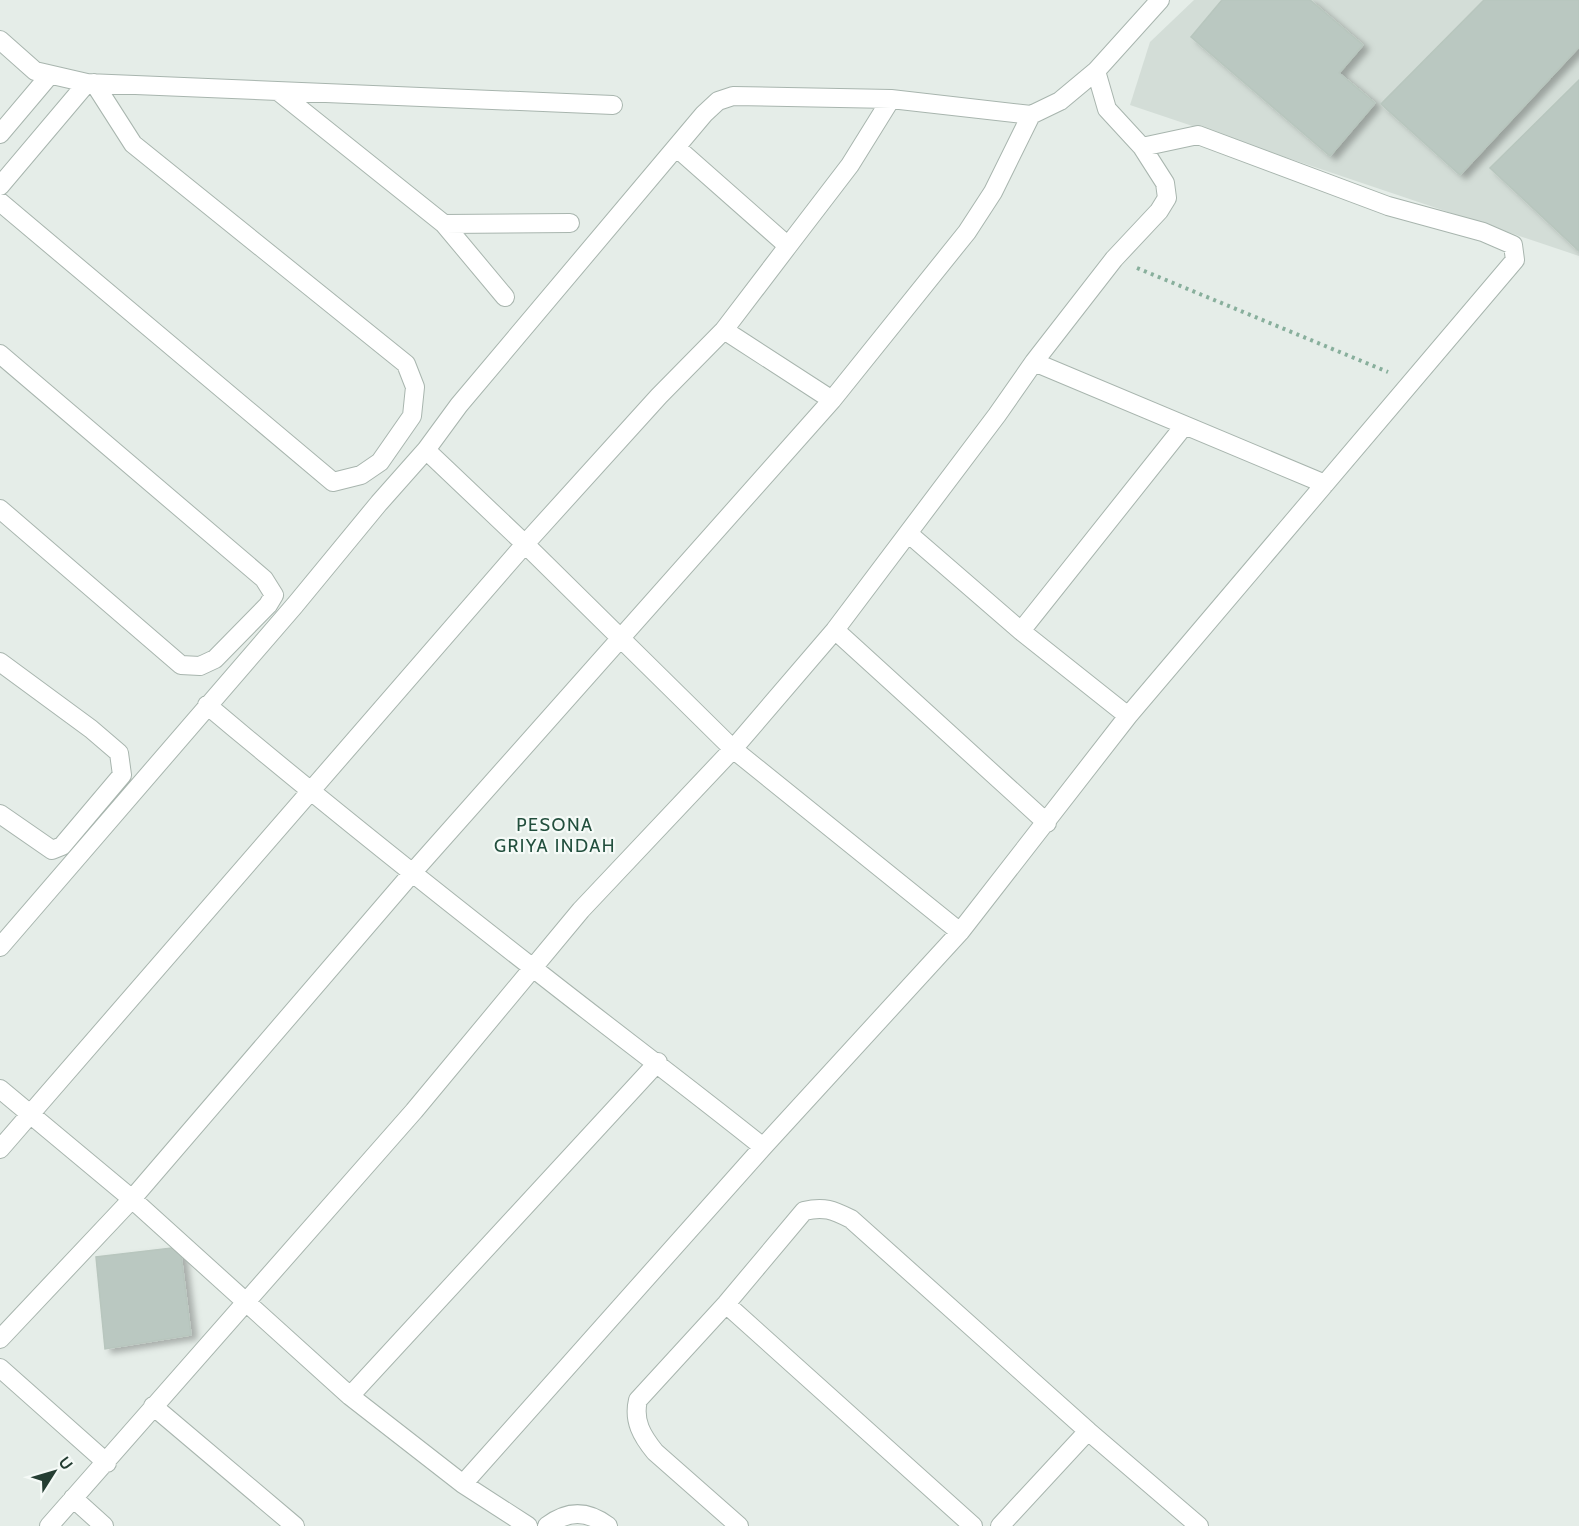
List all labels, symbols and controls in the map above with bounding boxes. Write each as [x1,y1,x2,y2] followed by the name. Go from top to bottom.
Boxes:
[494,814,616,857] district label: PESONA GRIYA INDAH
[24,1442,84,1502] north arrow
[55,1453,77,1474] text: U

